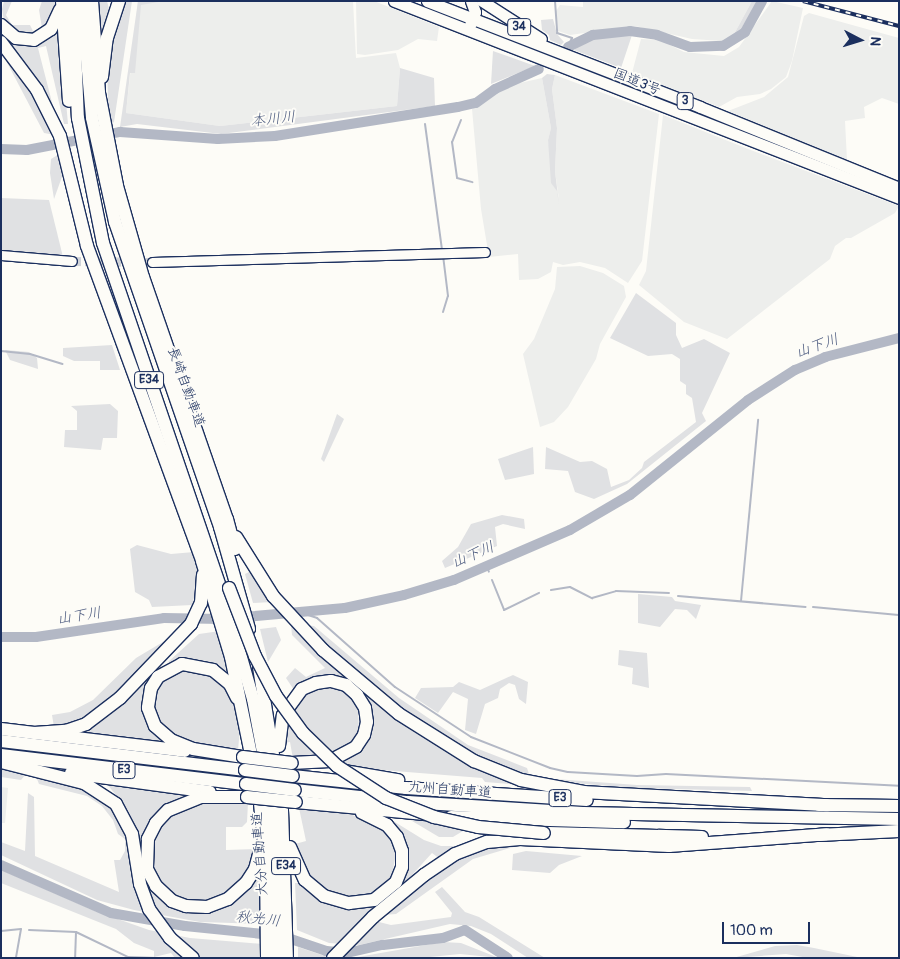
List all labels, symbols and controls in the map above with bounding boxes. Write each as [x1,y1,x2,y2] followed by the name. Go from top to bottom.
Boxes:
[835,15,885,65] north arrow
[506,18,532,36] road number: 34
[867,36,884,47] text: N
[611,65,663,99] street label: 国道3号
[676,92,694,110] road number: 3
[250,108,296,130] water label: 本川川
[793,330,841,362] water label: 山下川
[164,345,208,429] street label: 長崎自動車道
[134,370,164,390] road number: E34
[449,538,497,572] water label: 山下川
[55,604,103,628] water label: 山下川
[112,760,136,780] road number: E3
[408,779,492,801] street label: 九州自動車道
[548,788,572,808] road number: E3
[249,812,271,896] street label: 大分自動車道
[271,856,301,876] road number: E34
[235,908,281,930] water label: 秋光川
[725,912,812,944] scale bar
[730,921,773,940] text: 100 m

